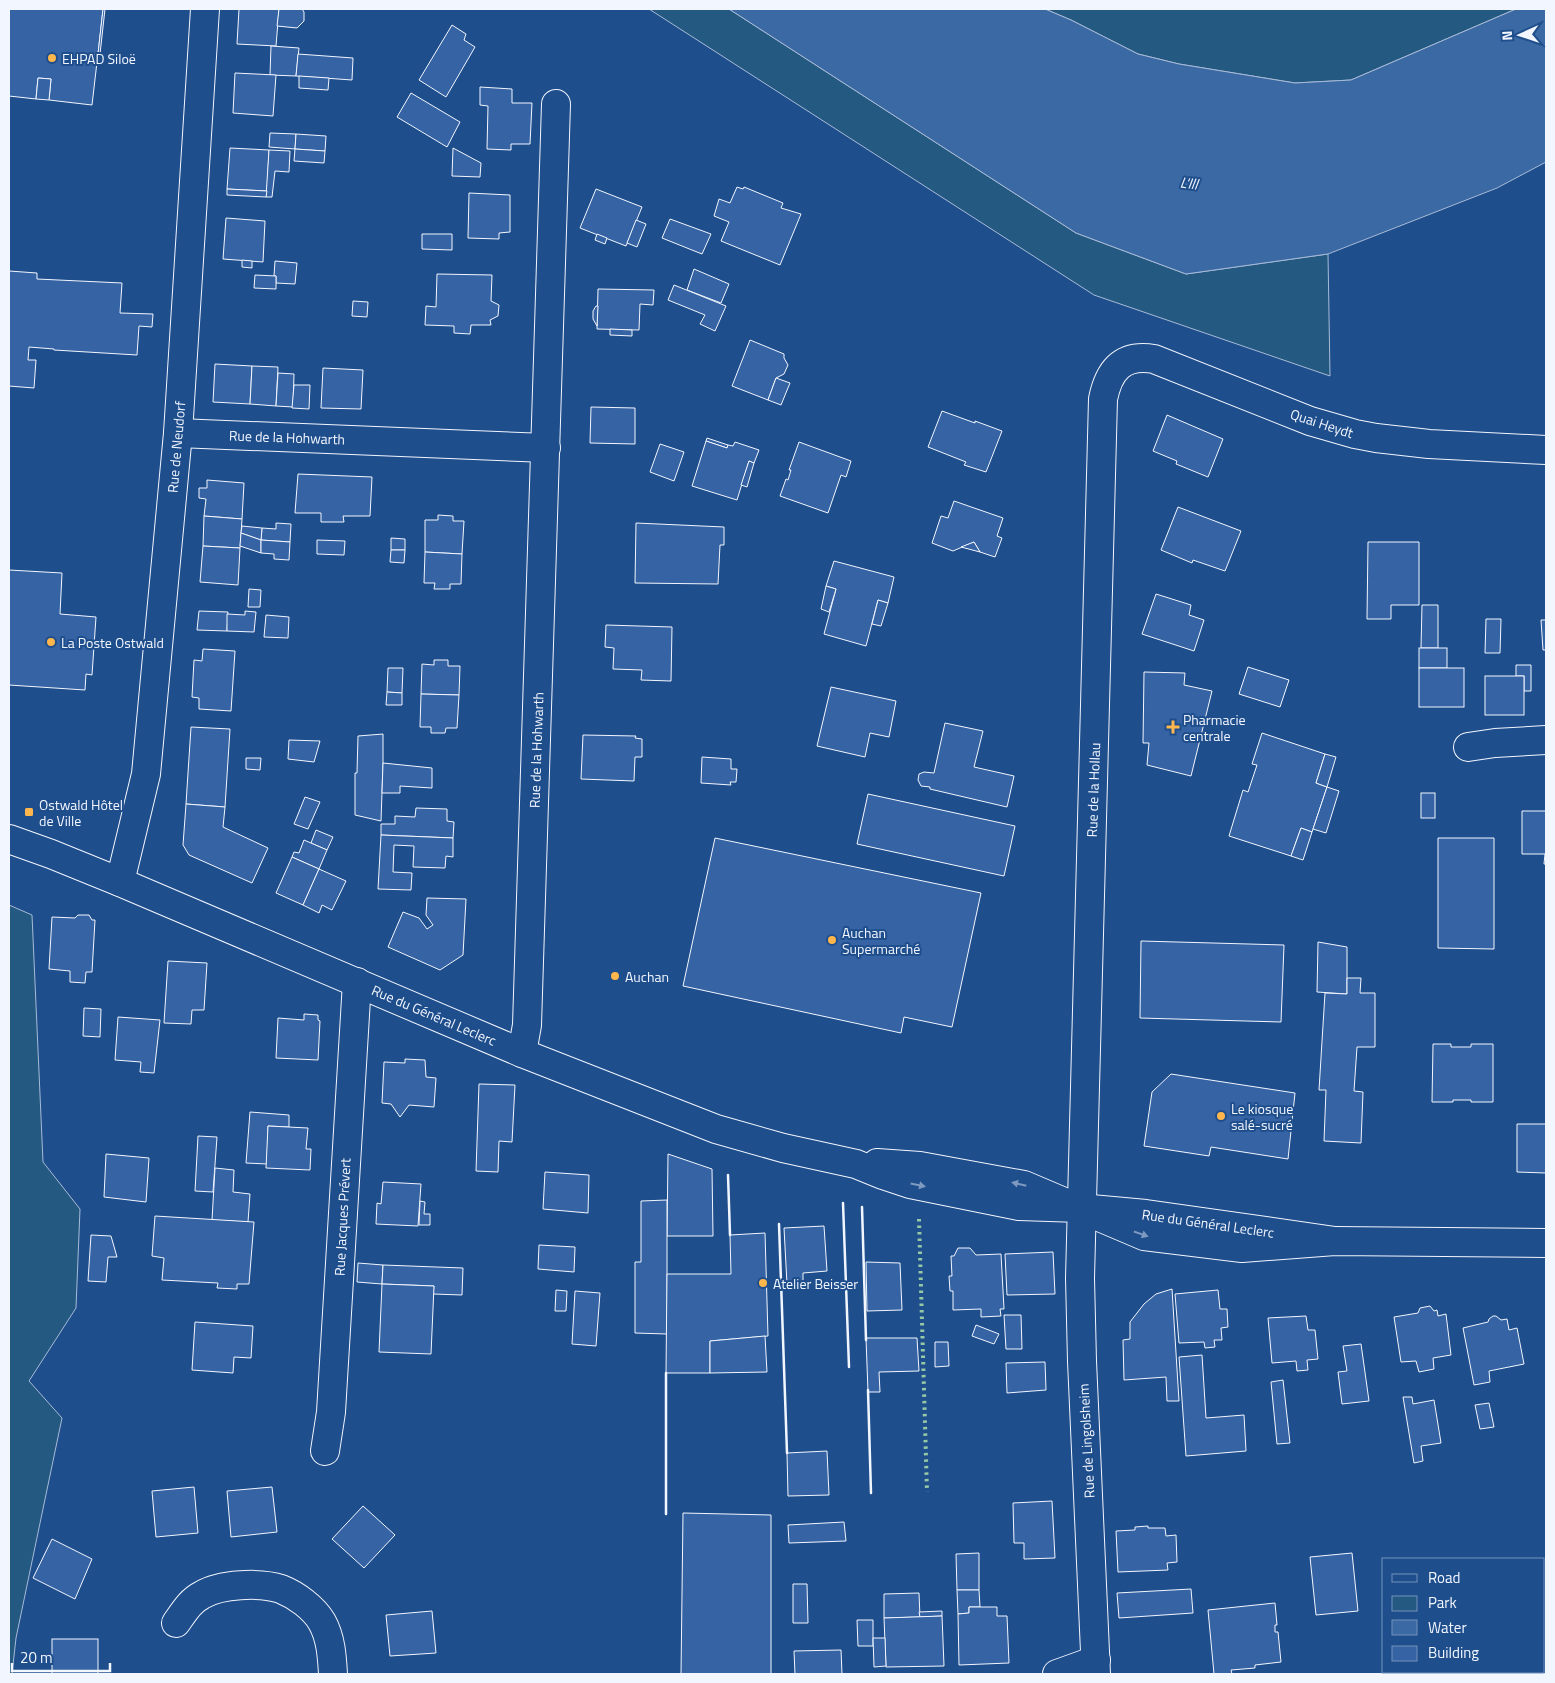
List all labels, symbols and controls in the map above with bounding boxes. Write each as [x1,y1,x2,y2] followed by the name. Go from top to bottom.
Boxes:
[1495,10,1545,60] north arrow
[1496,30,1517,41] text: N
[62,48,136,69] place label: EHPAD Siloë
[46,52,58,64] marker: EHPAD Siloë
[1179,170,1201,196] water label: L'Ill
[162,400,190,494] street label: Rue de Neudorf
[1288,403,1356,443] street label: Quai Heydt
[229,424,345,450] street label: Rue de la Hohwarth
[61,632,164,653] place label: La Poste Ostwald
[45,636,57,648] marker: La Poste Ostwald
[523,692,549,808] street label: Rue de la Hohwarth
[1183,709,1246,746] place label: Pharmacie centrale
[1167,721,1179,733] marker: Pharmacie centrale
[1081,742,1105,838] street label: Rue de la Hollau
[39,794,123,831] place label: Ostwald Hôtel de Ville
[23,806,35,818] marker: Ostwald Hôtel de Ville
[842,922,920,959] place label: Auchan Supermarché
[826,934,838,946] marker: Auchan Supermarché
[625,966,669,987] place label: Auchan
[609,970,621,982] marker: Auchan
[368,979,500,1051] street label: Rue du Général Leclerc
[1231,1098,1293,1135] place label: Le kiosque salé-sucré
[1215,1110,1227,1122] marker: Le kiosque salé-sucré
[328,1157,356,1277] street label: Rue Jacques Prévert
[1011,1180,1026,1188] one-way arrow
[910,1182,926,1190] one-way arrow
[1140,1203,1276,1243] street label: Rue du Général Leclerc
[1134,1230,1149,1238] one-way arrow
[773,1273,858,1294] place label: Atelier Beisser
[757,1277,769,1289] marker: Atelier Beisser
[1073,1383,1099,1499] street label: Rue de Lingolsheim
[1382,1558,1545,1673] legend
[1428,1566,1460,1589] text: Road
[1428,1591,1457,1614] text: Park
[1428,1616,1467,1639] text: Water
[12,1640,110,1672] scale bar
[1428,1641,1479,1664] text: Building
[20,1646,53,1669] text: 20 m

